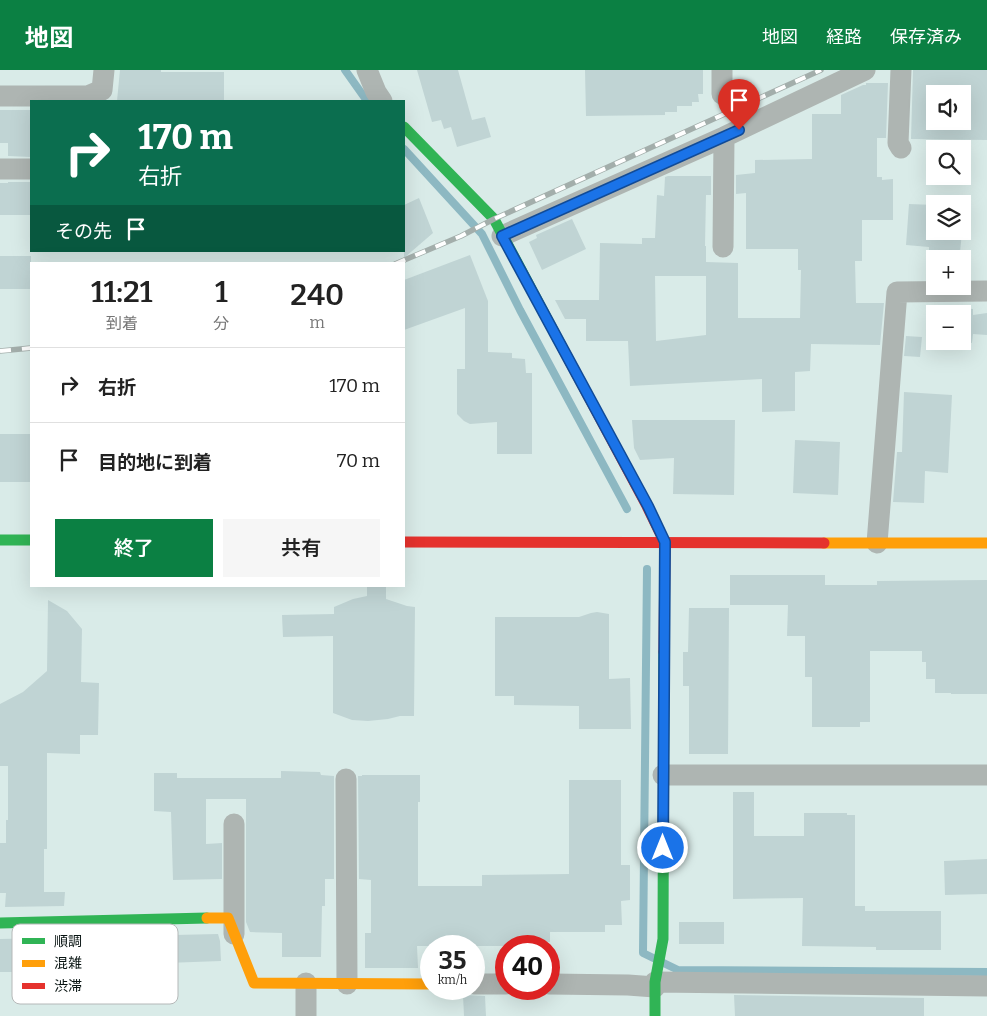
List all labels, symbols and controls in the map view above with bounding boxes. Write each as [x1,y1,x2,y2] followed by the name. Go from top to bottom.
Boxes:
[25,24,73,52] text: 地図
[762,26,798,48] text: 地図
[826,26,862,48] text: 経路
[890,26,962,48] text: 保存済み
[718,79,760,130] pin
[926,85,971,350] map controls
[926,85,971,130] button: sound
[725,86,753,114] icon: arrive
[138,116,233,158] text: 170 m
[55,120,120,185] icon: right
[926,140,971,185] button: search
[138,163,182,190] text: 右折
[926,195,971,240] button: layers
[122,215,150,243] icon: arrive
[55,220,112,243] text: その先
[926,250,971,295] button: +
[91,274,152,310] text: 11:21
[215,274,228,310] text: 1
[290,277,344,313] text: 240
[926,305,971,350] button: −
[310,313,325,332] text: m
[106,314,138,333] text: 到着
[213,314,229,333] text: 分
[55,371,83,399] icon: right
[329,374,380,397] text: 170 m
[98,376,136,399] text: 右折
[55,446,83,474] icon: arrive
[337,449,380,472] text: 70 m
[98,451,212,474] text: 目的地に到着
[55,519,213,577] button: 終了
[223,519,380,577] button: 共有
[636,821,688,873] position arrow
[12,924,178,1004] legend
[54,933,82,950] text: 順調
[495,935,560,1000] speed limit sign: 40
[438,946,467,976] text: 35
[54,955,82,972] text: 混雑
[438,973,467,987] text: km/h
[54,978,82,995] text: 渋滞

